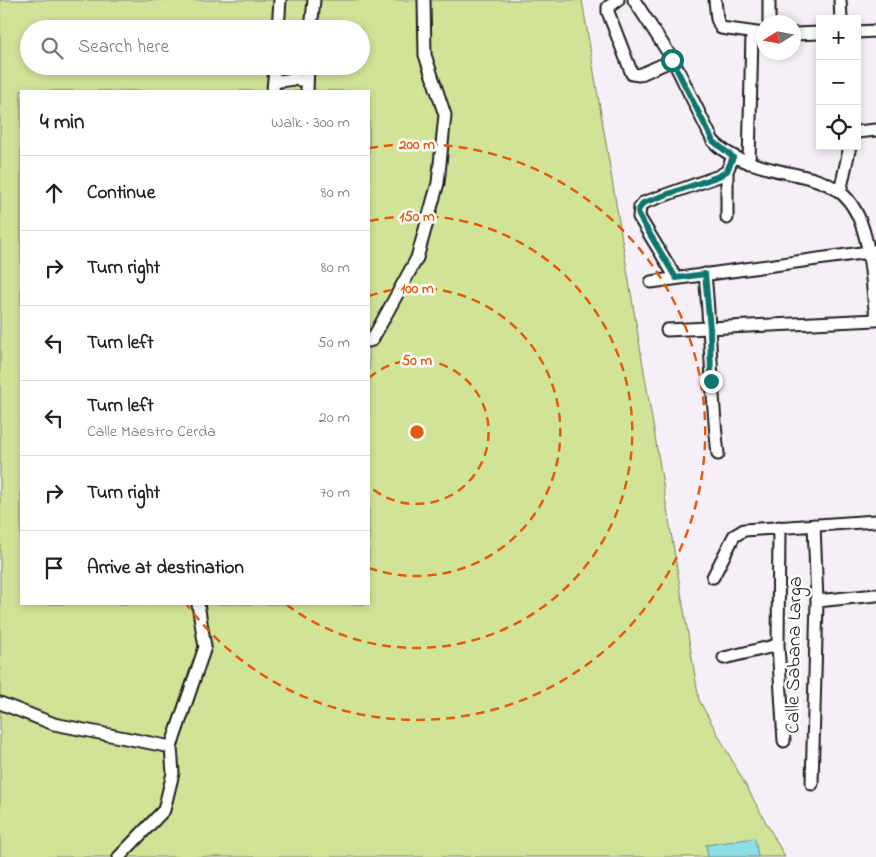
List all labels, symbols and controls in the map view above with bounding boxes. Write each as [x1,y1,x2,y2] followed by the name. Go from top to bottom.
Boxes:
[756,15,801,60] north arrow
[816,15,861,150] map controls
[816,15,861,60] button: +
[20,20,370,75] search box
[38,34,66,62] icon: search
[78,34,169,61] text: Search here
[661,49,684,72] route start
[816,60,861,105] button: −
[816,105,861,150] button: locate
[40,108,84,138] text: 4 min
[271,111,350,135] text: Walk · 300 m
[398,134,435,156] text: 200 m
[40,179,68,207] icon: ahead
[87,180,155,207] text: Continue
[321,181,350,205] text: 80 m
[399,206,435,228] text: 150 m
[40,254,68,282] icon: right
[87,255,160,282] text: Turn right
[321,256,350,280] text: 80 m
[400,278,434,300] text: 100 m
[40,329,68,357] icon: left
[87,330,154,357] text: Turn left
[318,331,350,355] text: 50 m
[402,350,433,372] text: 50 m
[700,370,723,393] route end
[87,393,154,420] text: Turn left
[40,404,68,432] icon: left
[319,406,350,430] text: 20 m
[87,420,216,444] text: Calle Maestro Cerda
[408,423,426,441] centre of rings
[40,479,68,507] icon: right
[87,480,160,507] text: Turn right
[320,481,350,505] text: 70 m
[40,554,68,582] icon: arrive
[87,555,244,582] text: Arrive at destination
[779,576,812,734] street label: Calle Sabana Larga

